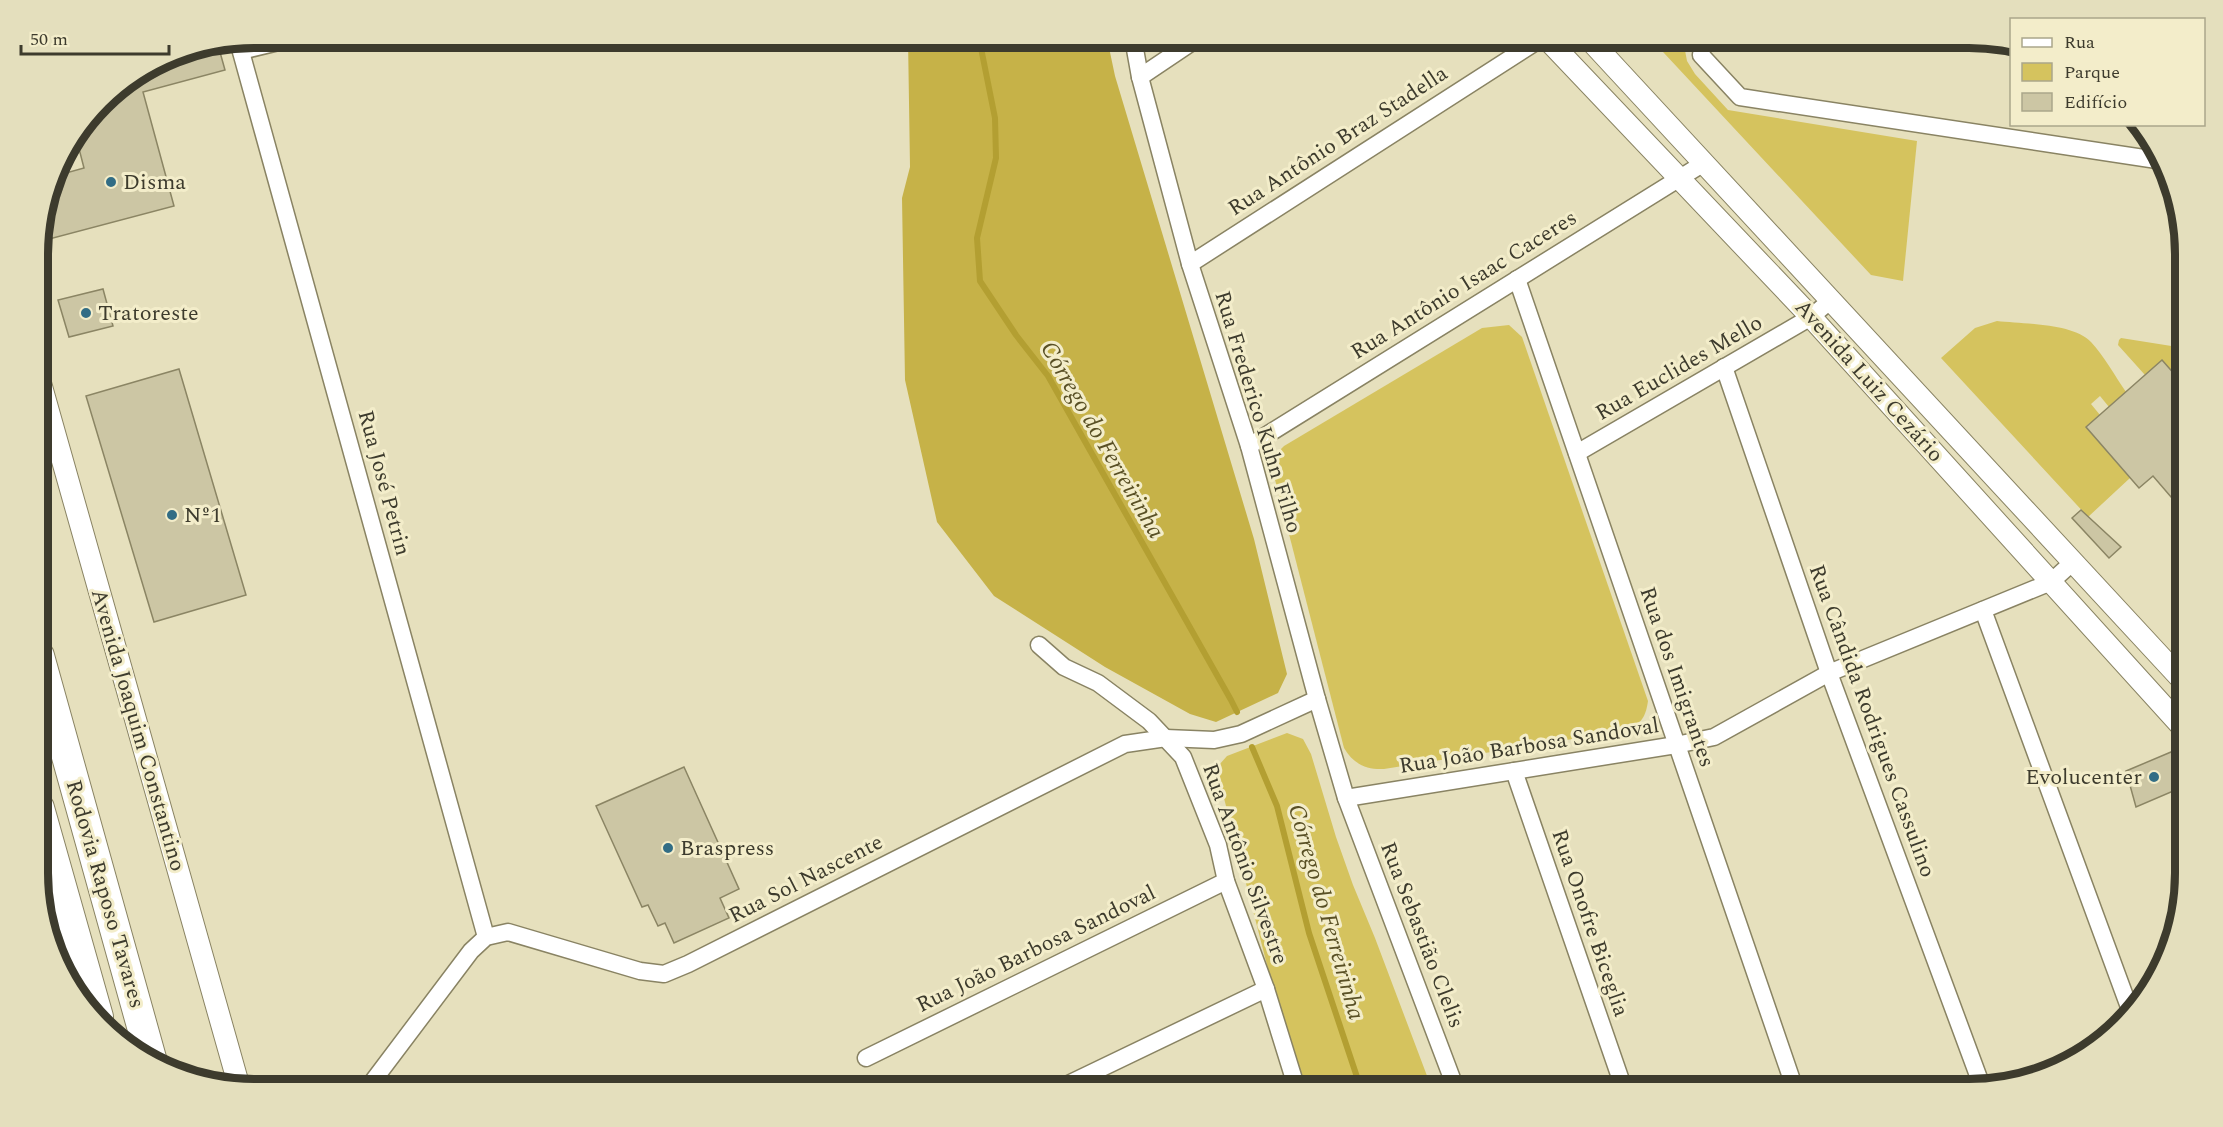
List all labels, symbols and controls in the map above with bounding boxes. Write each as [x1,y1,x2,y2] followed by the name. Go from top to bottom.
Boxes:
[21,18,170,56] scale bar
[2010,18,2205,126] legend
[30,26,68,53] text: 50 m
[2064,29,2095,56] text: Rua
[1222,57,1455,225] street label: Rua Antônio Braz Stadella
[2064,59,2120,86] text: Parque
[2064,89,2127,116] text: Edifício
[123,166,186,199] place label: Disma
[104,175,118,189] marker: Disma
[1344,202,1584,368] street label: Rua Antônio Isaac Caceres
[1205,287,1311,537] street label: Rua Frederico Kuhn Filho
[1787,292,1951,470] street label: Avenida Luiz Cezário
[98,297,199,330] place label: Tratoreste
[79,306,93,320] marker: Tratoreste
[1589,307,1769,429] street label: Rua Euclides Mello
[1031,334,1173,546] water label: Córrego do Ferreirinha
[349,407,419,559] street label: Rua José Petrin
[184,499,221,532] place label: Nº1
[165,508,179,522] marker: Nº1
[1800,560,1944,882] street label: Rua Cândida Rodrigues Cassulino
[1631,582,1723,772] street label: Rua dos Imigrantes
[82,585,194,875] street label: Avenida Joaquim Constantino
[1397,709,1661,783] street label: Rua João Barbosa Sandoval
[1193,759,1297,969] street label: Rua Antônio Silvestre
[2025,761,2142,794] place label: Evolucenter
[2147,770,2161,784] marker: Evolucenter
[57,776,153,1012] street label: Rodovia Raposo Tavares
[1278,800,1374,1024] water label: Córrego do Ferreirinha
[1542,825,1638,1021] street label: Rua Onofre Biceglia
[723,826,889,932] street label: Rua Sol Nascente
[680,832,774,865] place label: Braspress
[1371,837,1473,1033] street label: Rua Sebastião Clelis
[661,841,675,855] marker: Braspress
[911,877,1161,1021] street label: Rua João Barbosa Sandoval

